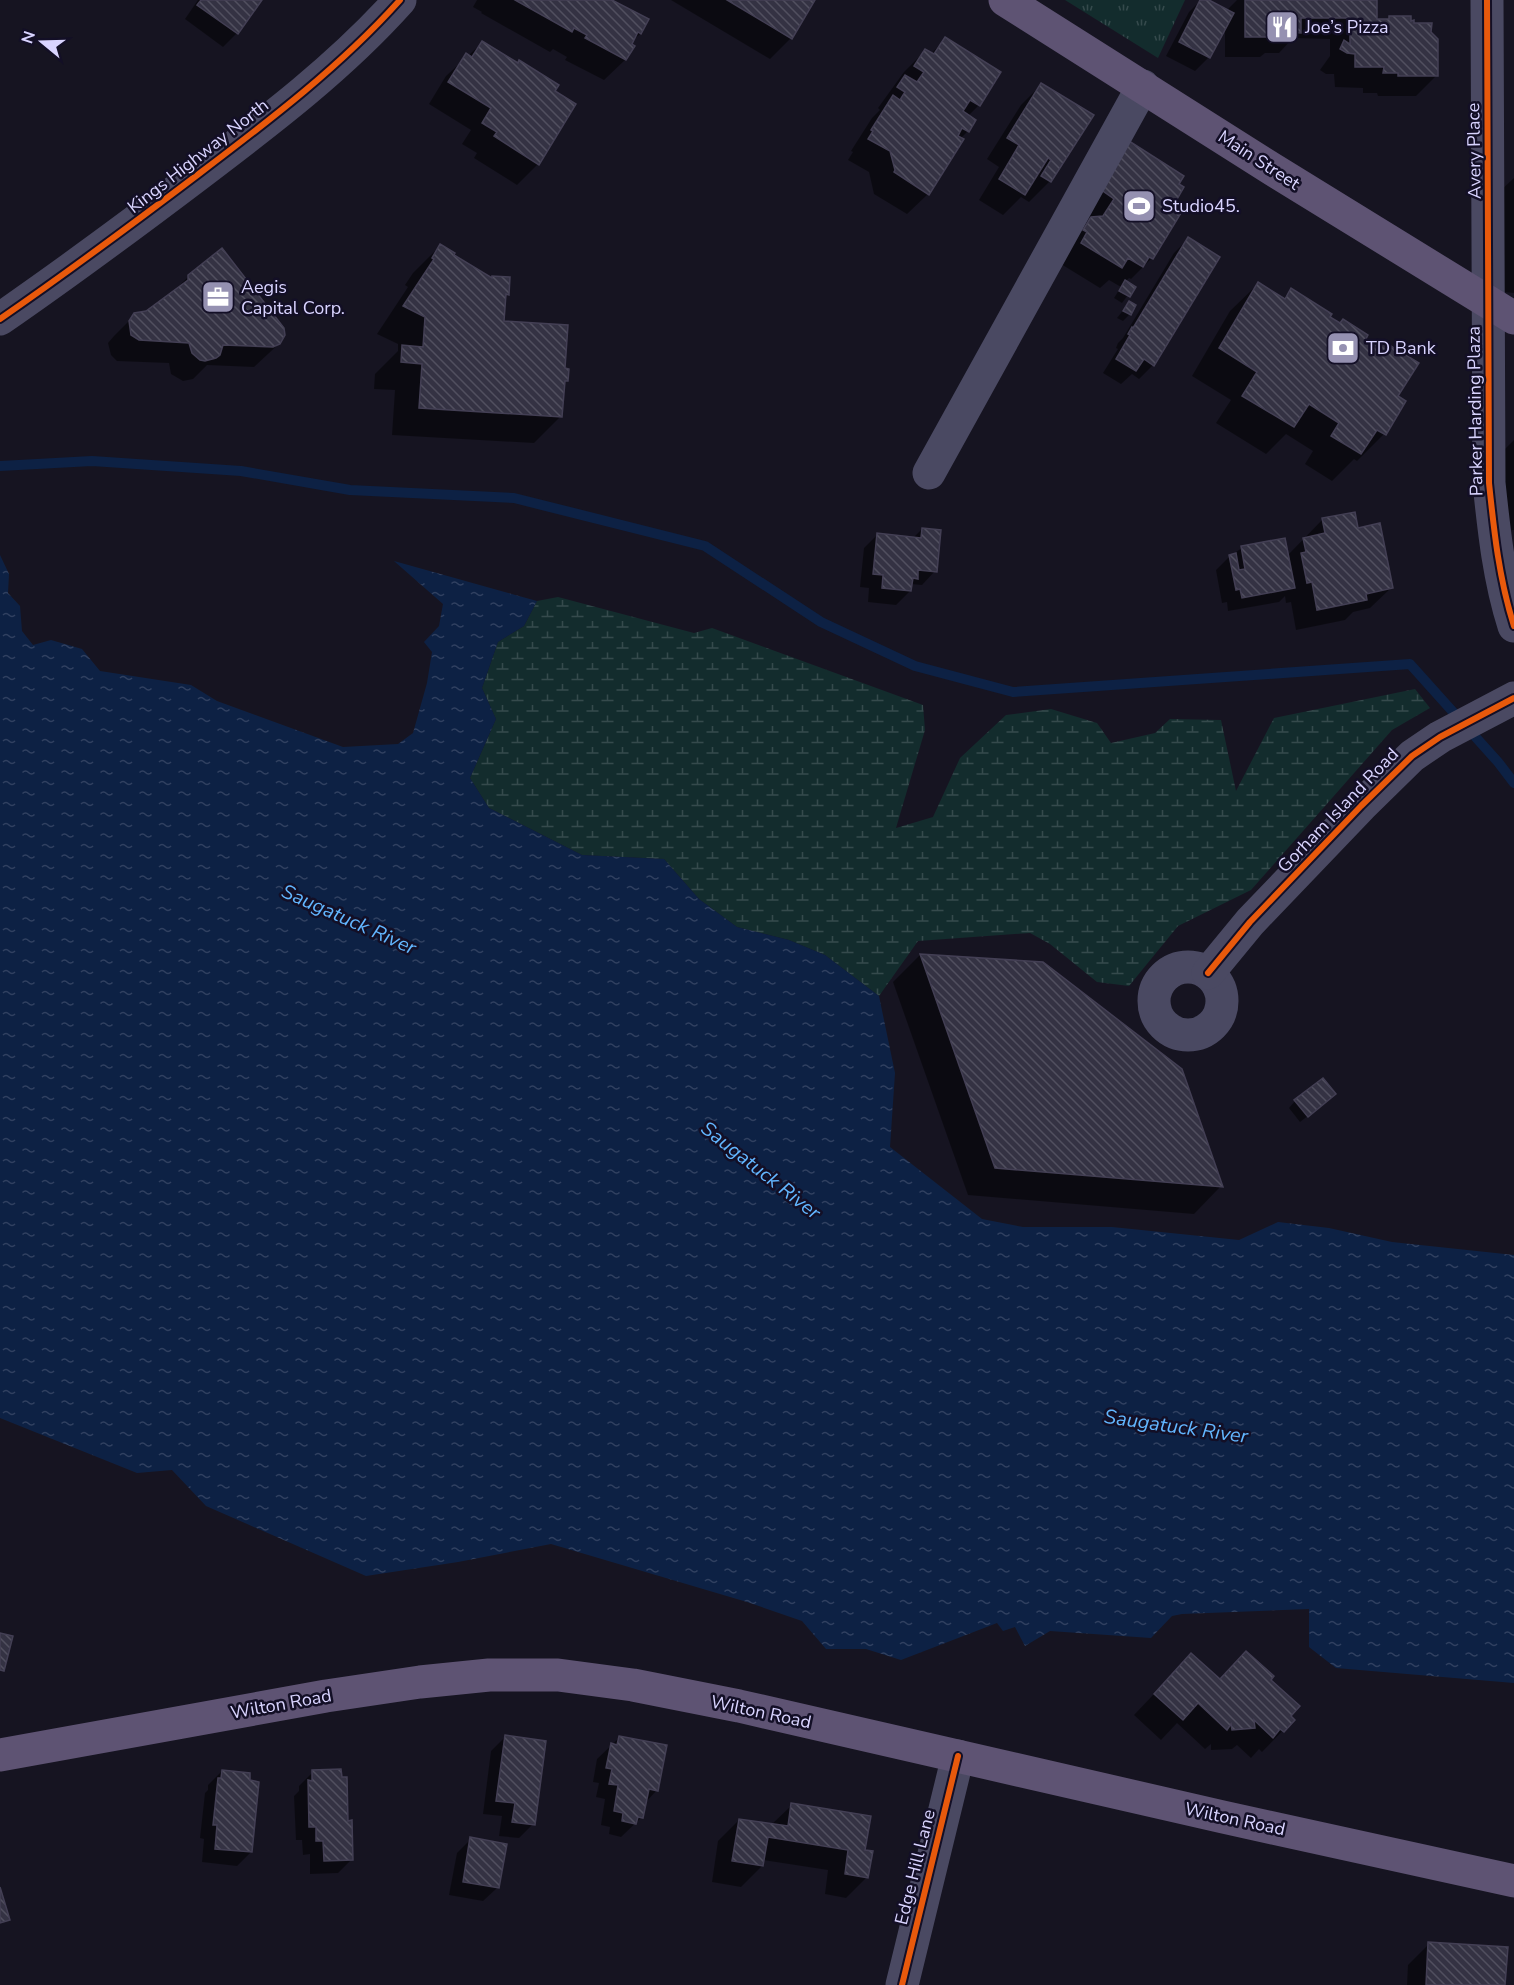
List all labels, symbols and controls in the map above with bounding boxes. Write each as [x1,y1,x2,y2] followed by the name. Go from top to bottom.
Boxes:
[1264,9,1300,45] restaurant icon: Joe’s Pizza
[12,12,72,72] north arrow
[1304,15,1388,39] place label: Joe’s Pizza
[16,28,41,47] text: N
[122,93,274,219] street label: Kings Highway North
[1461,103,1487,199] street label: Avery Place
[1213,125,1305,196] street label: Main Street
[1121,188,1157,224] sports icon: Studio45.
[1162,194,1240,218] place label: Studio45.
[241,275,345,320] place label: Aegis Capital Corp.
[200,279,236,315] office icon: Aegis Capital Corp.
[1462,326,1488,496] street label: Parker Harding Plaza
[1325,330,1361,366] bank icon: TD Bank
[1366,336,1437,360] place label: TD Bank
[1272,742,1404,878] street label: Gorham Island Road
[277,878,421,962] water label: Saugatuck River
[695,1115,827,1226] water label: Saugatuck River
[1102,1403,1250,1450] water label: Saugatuck River
[229,1683,333,1725] street label: Wilton Road
[709,1690,813,1734] street label: Wilton Road
[1183,1797,1287,1841] street label: Wilton Road
[889,1807,941,1927] street label: Edge Hill Lane

